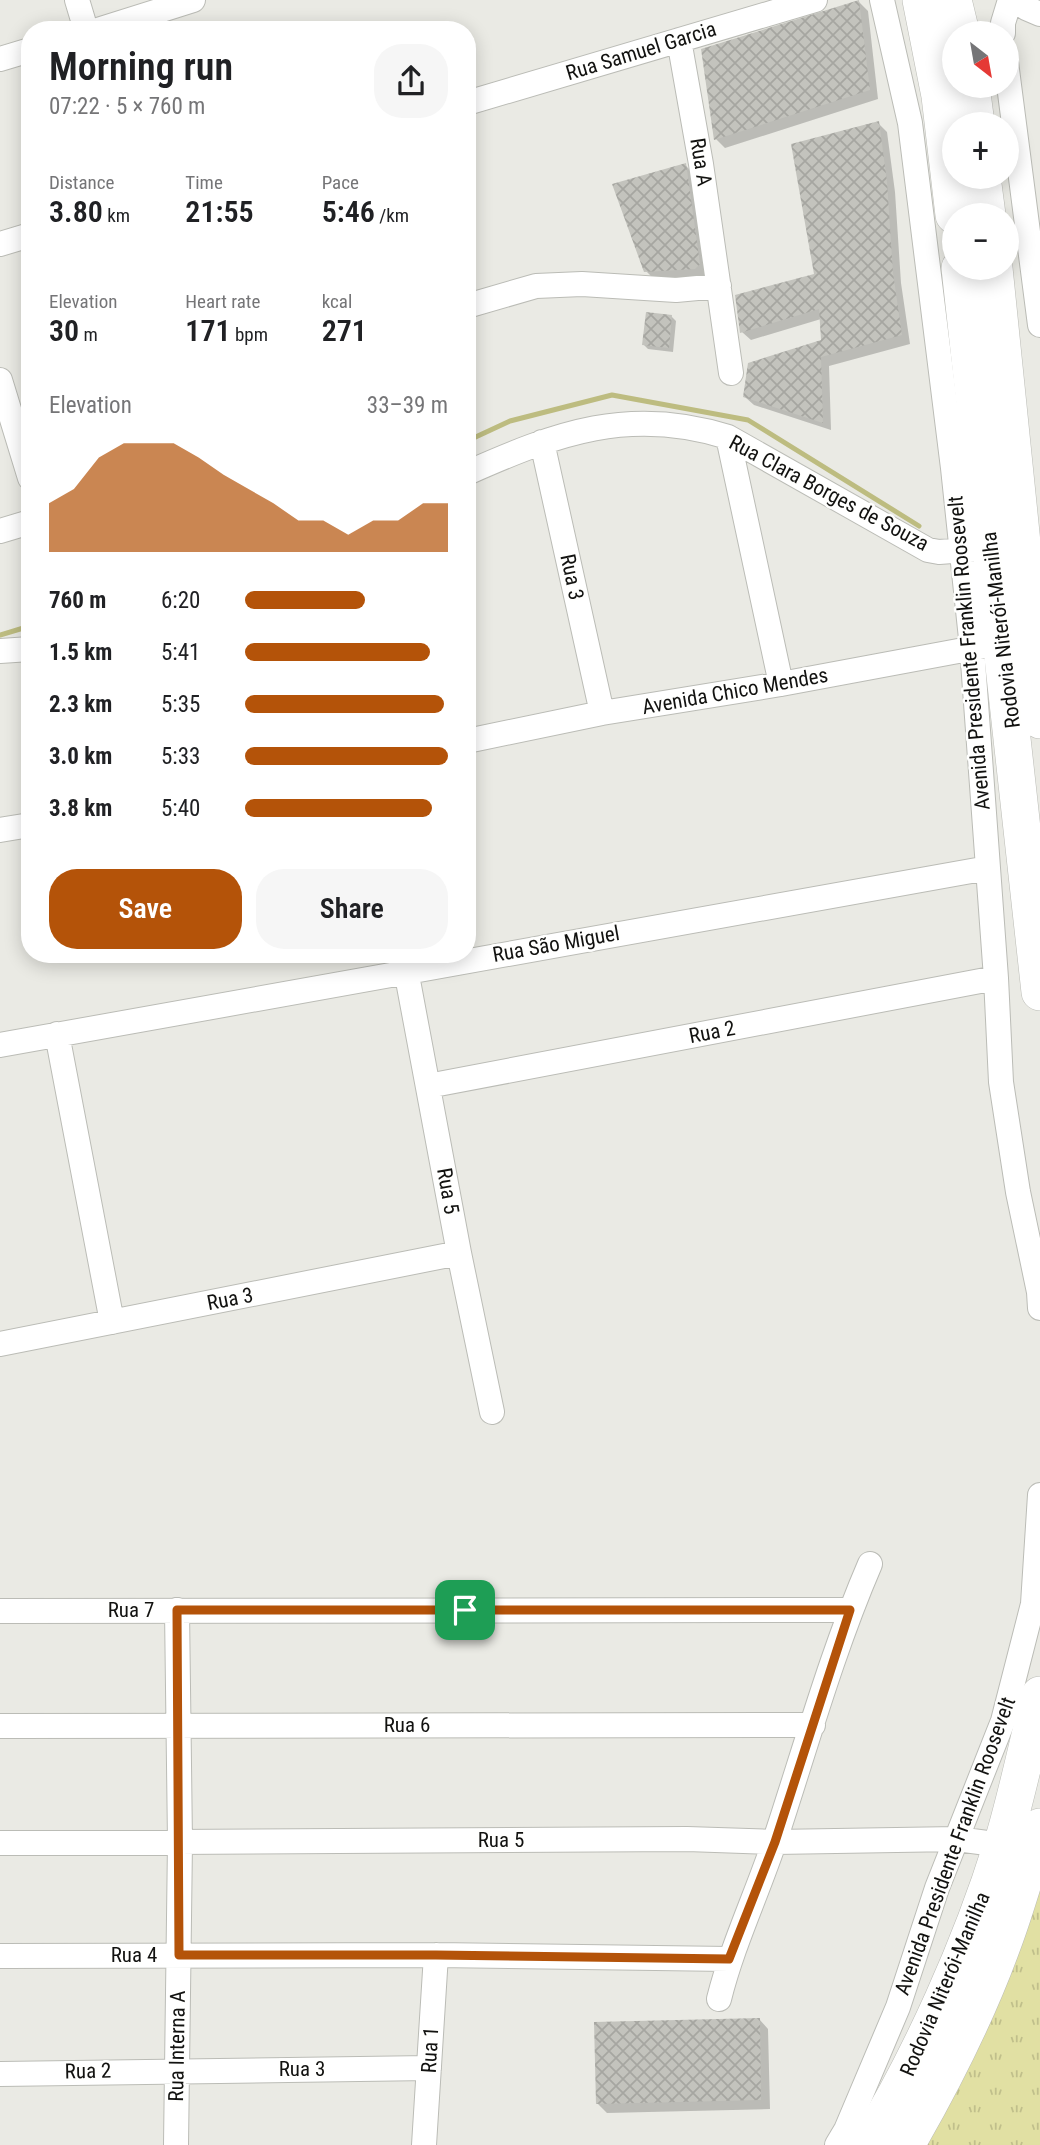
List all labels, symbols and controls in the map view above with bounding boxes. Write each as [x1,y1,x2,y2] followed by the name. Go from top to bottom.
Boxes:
[563,17,719,85] street label: Rua Samuel Garcia
[942,21,1018,98] north arrow
[942,21,1019,280] map controls
[374,44,448,118] button: share
[49,45,233,89] text: Morning run
[49,93,205,120] text: 07:22 · 5 × 760 m
[942,112,1019,189] button: +
[685,136,717,188] street label: Rua A
[49,171,114,194] text: Distance
[185,171,223,194] text: Time
[322,171,359,194] text: Pace
[49,194,103,229] text: 3.80
[185,194,254,229] text: 21:55
[322,194,375,229] text: 5:46
[942,203,1019,280] button: −
[103,204,130,227] text: km
[375,204,409,227] text: /km
[49,290,117,313] text: Elevation
[185,290,260,313] text: Heart rate
[322,290,352,313] text: kcal
[49,313,79,348] text: 30
[185,313,231,348] text: 171
[322,313,367,348] text: 271
[79,323,98,346] text: m
[231,323,268,346] text: bpm
[49,392,132,419] text: Elevation
[367,392,448,419] text: 33–39 m
[725,430,933,556] street label: Rua Clara Borges de Souza
[943,495,995,811] street label: Avenida Presidente Franklin Roosevelt
[977,530,1025,730] street label: Rodovia Niterói-Manilha
[555,552,589,602] street label: Rua 3
[49,587,106,614] text: 760 m
[161,587,200,614] text: 6:20
[49,639,112,666] text: 1.5 km
[161,639,200,666] text: 5:41
[640,663,830,719] street label: Avenida Chico Mendes
[49,691,112,718] text: 2.3 km
[161,691,200,718] text: 5:35
[49,743,112,770] text: 3.0 km
[161,743,200,770] text: 5:33
[49,795,112,822] text: 3.8 km
[161,795,200,822] text: 5:40
[49,869,242,949] button: Save
[256,869,448,949] button: Share
[491,921,621,967] street label: Rua São Miguel
[687,1016,737,1048] street label: Rua 2
[432,1166,464,1216] street label: Rua 5
[205,1283,255,1315] street label: Rua 3
[435,1580,495,1640] pin
[446,1591,484,1629] icon: arrive
[108,1598,154,1622] street label: Rua 7
[890,1694,1020,1998] street label: Avenida Presidente Franklin Roosevelt
[384,1713,430,1737] street label: Rua 6
[478,1828,524,1852] street label: Rua 5
[895,1888,995,2080] street label: Rodovia Niterói-Manilha
[111,1943,157,1967] street label: Rua 4
[164,1990,190,2102] street label: Rua Interna A
[417,2026,443,2074] street label: Rua 1
[279,2057,325,2081] street label: Rua 3
[65,2059,111,2083] street label: Rua 2

